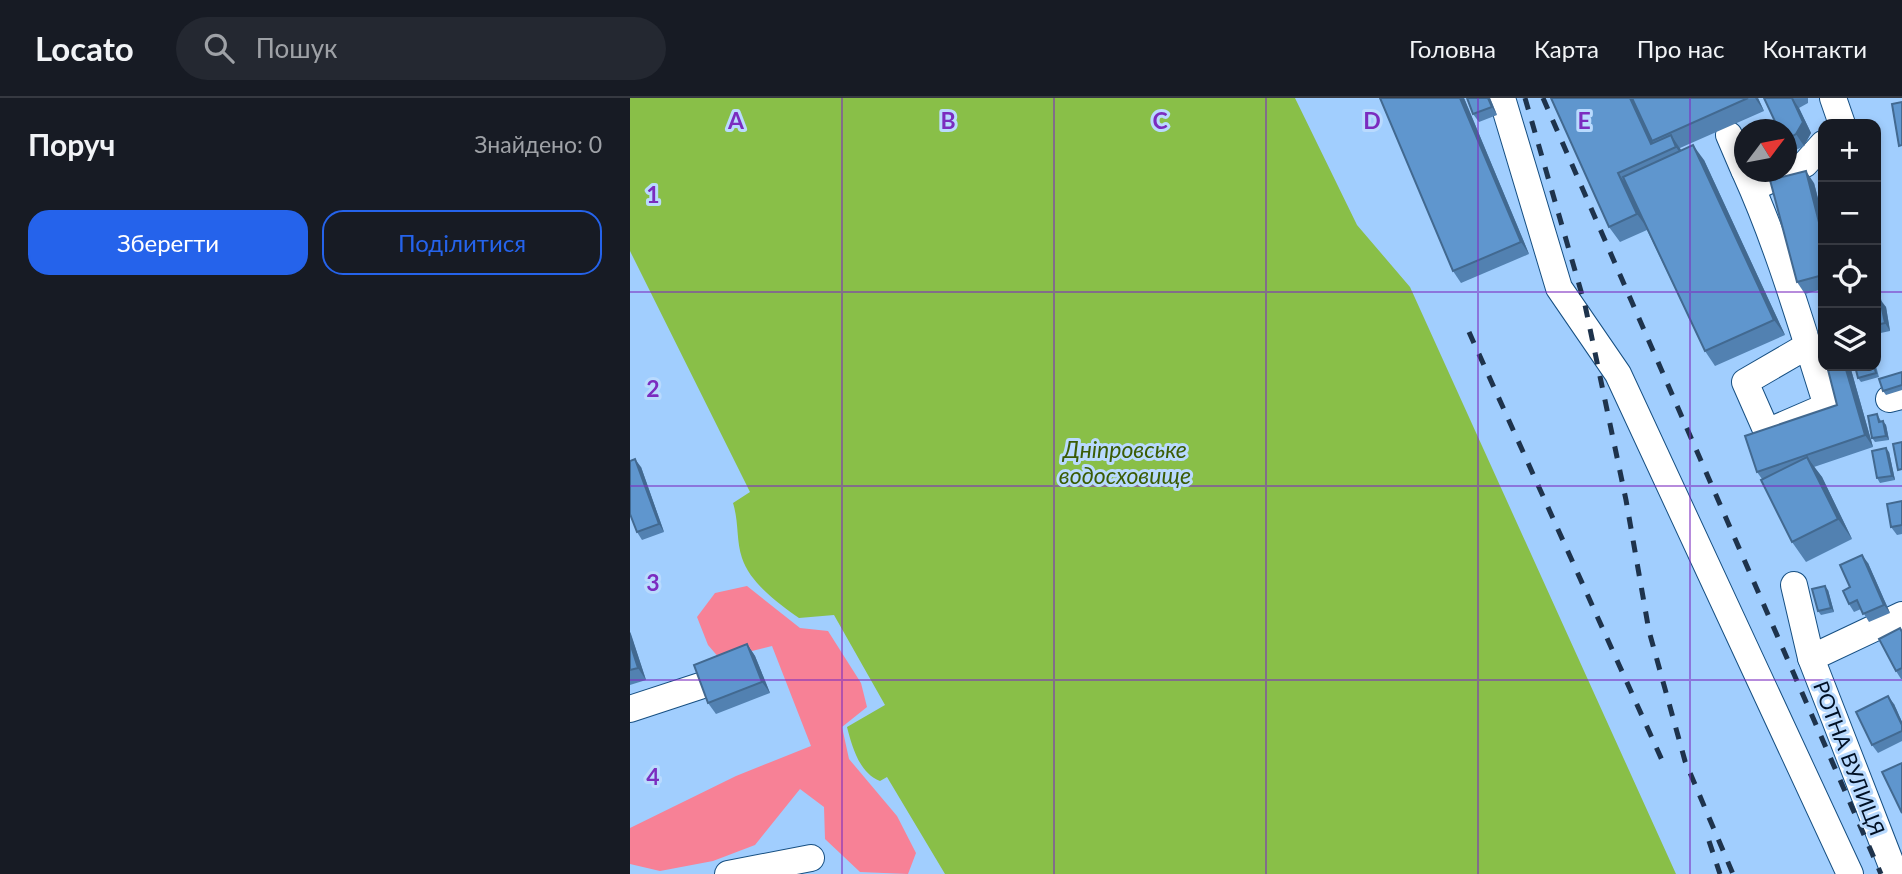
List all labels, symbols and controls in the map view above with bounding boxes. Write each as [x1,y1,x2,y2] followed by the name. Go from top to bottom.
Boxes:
[176,17,666,80] search box
[35,28,134,68] text: Locato
[200,29,238,67] icon: search
[256,32,338,64] text: Пошук
[1409,34,1496,63] text: Головна
[1534,34,1599,63] text: Карта
[1637,34,1724,63] text: Про нас
[1762,34,1867,63] text: Контакти
[727,106,745,134] text: A
[940,106,956,134] text: B
[1152,106,1168,134] text: C
[1363,106,1381,134] text: D
[1577,106,1591,134] text: E
[1734,119,1797,182] north arrow
[1818,119,1881,371] map controls
[1818,119,1881,182] button: +
[28,126,115,162] text: Поруч
[474,130,602,158] text: Знайдено: 0
[646,180,660,208] text: 1
[1818,182,1881,245] button: −
[28,210,308,275] button: Зберегти
[322,210,602,275] button: Поділитися
[1818,245,1881,308] button: locate
[1818,308,1881,371] button: layers
[646,374,660,402] text: 2
[1059,435,1191,489] water label: Дніпровське водосховище
[646,568,660,596] text: 3
[1809,677,1891,839] street label: РОТНА ВУЛИЦЯ
[646,762,660,790] text: 4

